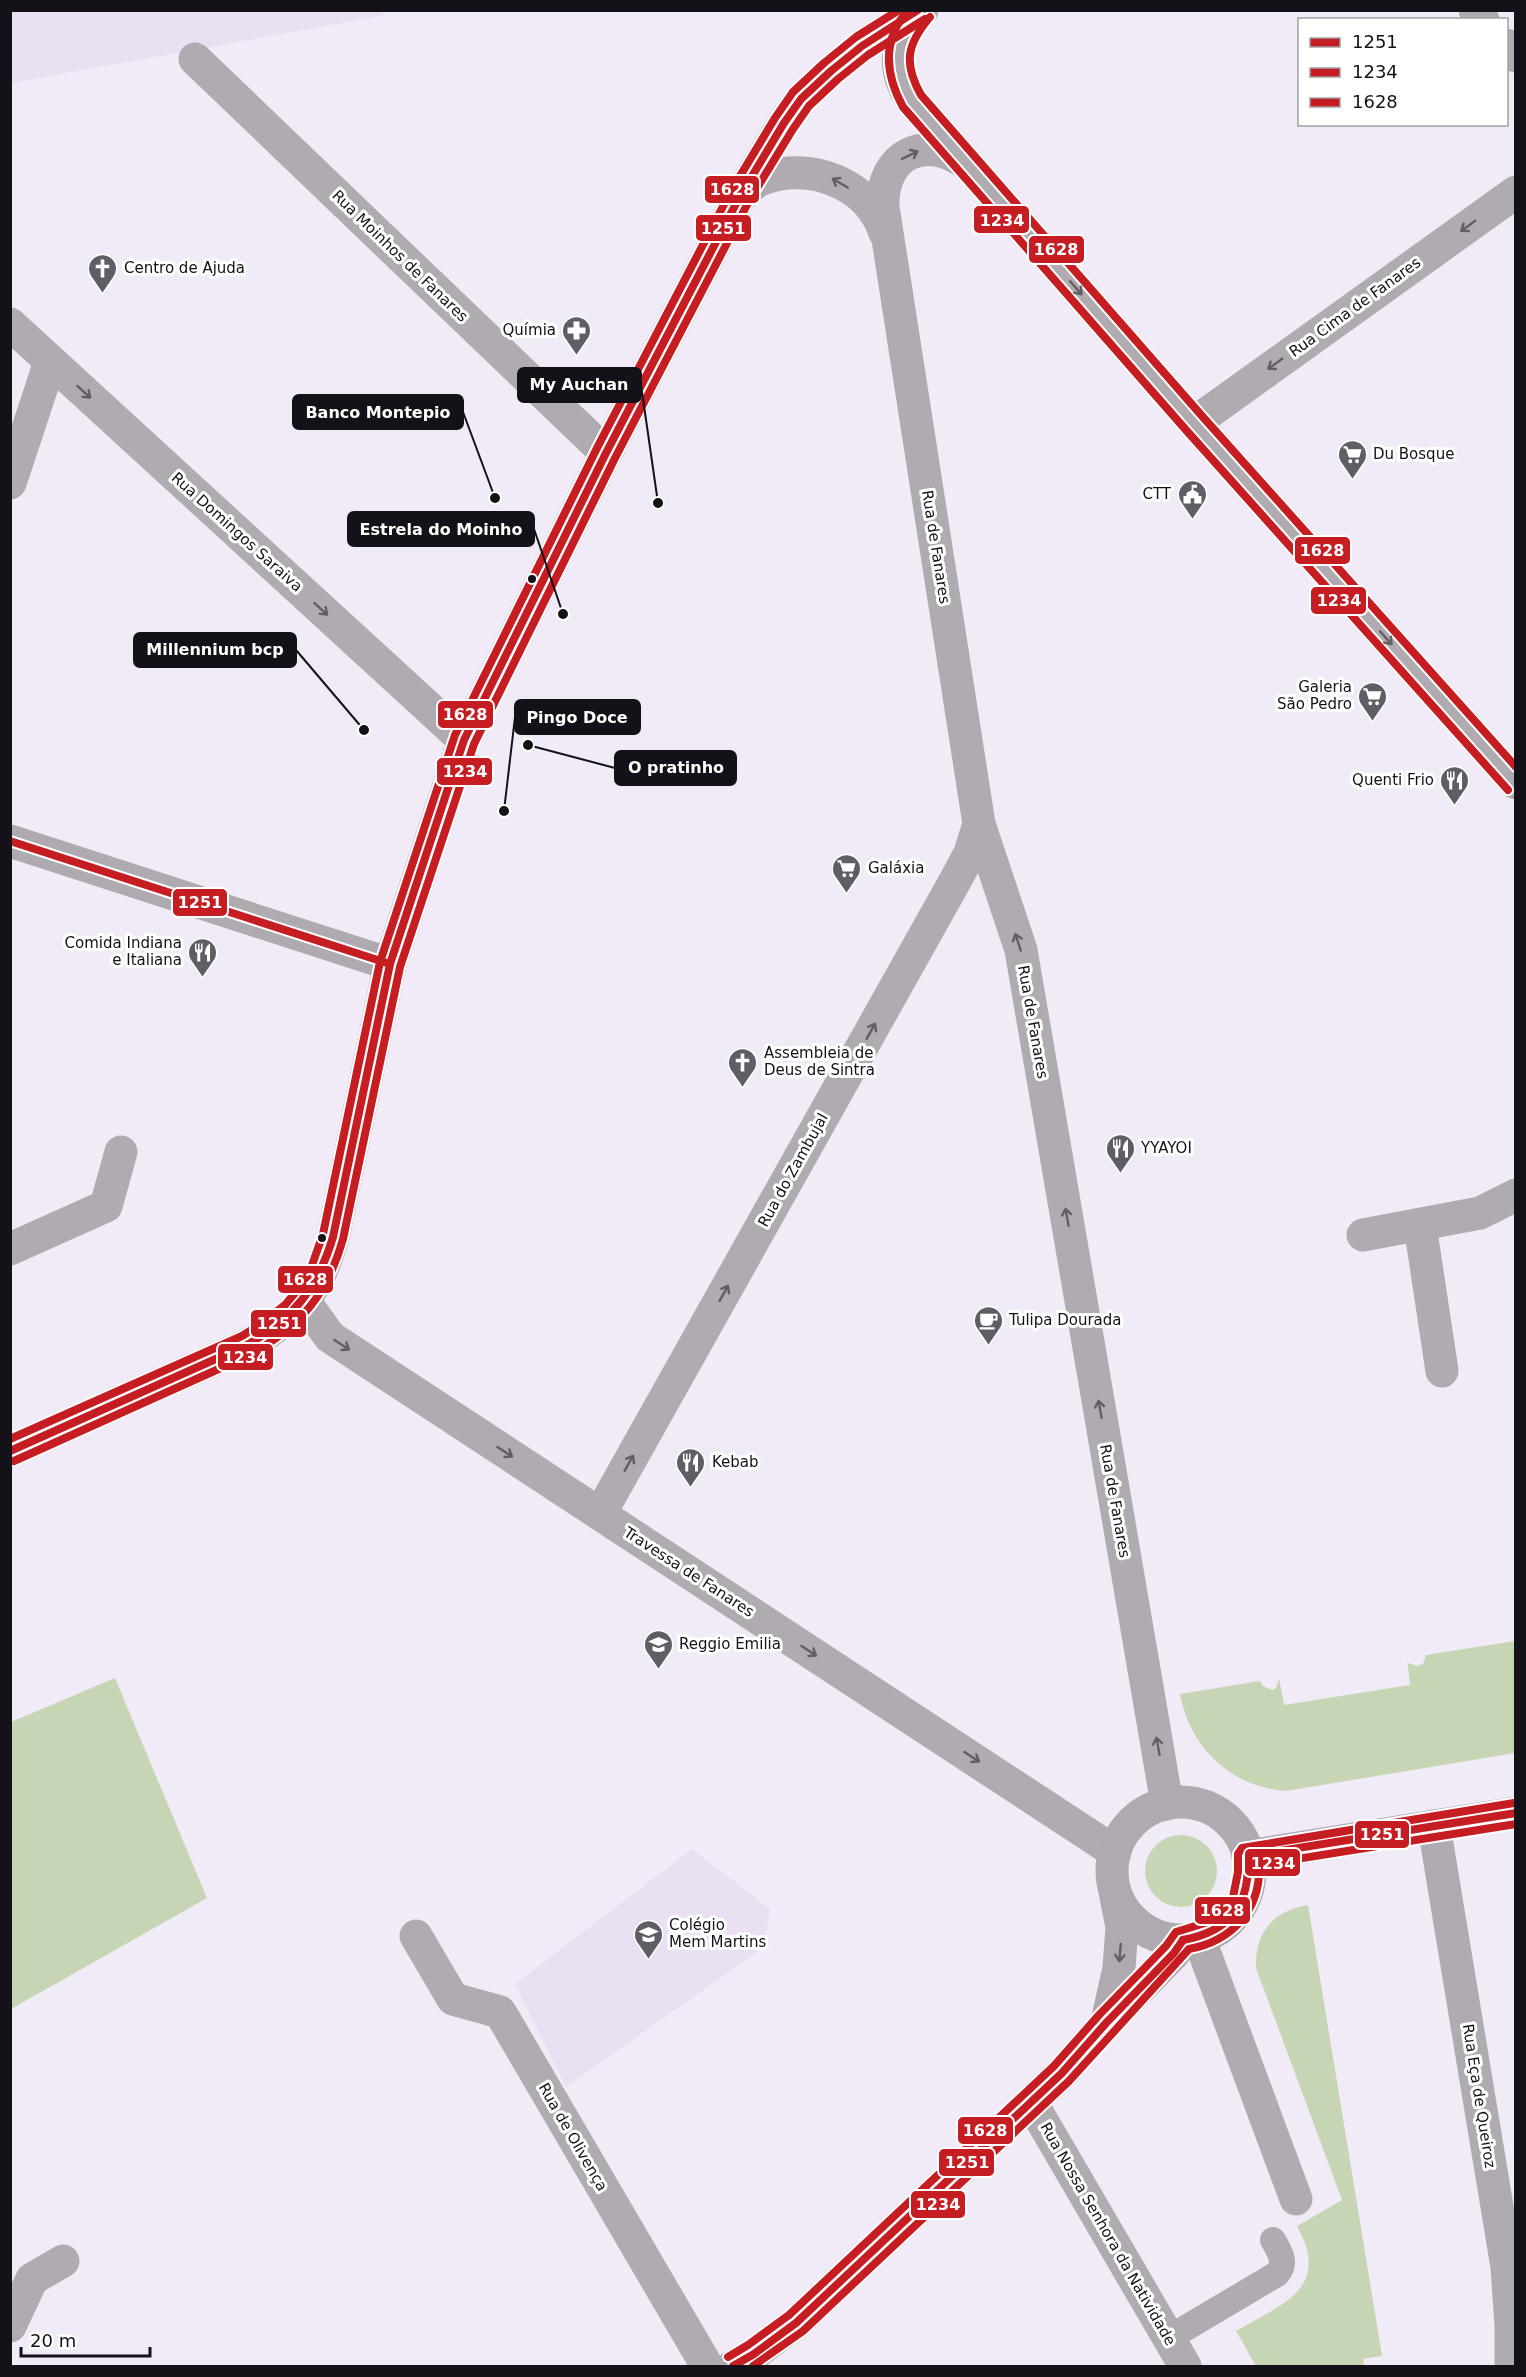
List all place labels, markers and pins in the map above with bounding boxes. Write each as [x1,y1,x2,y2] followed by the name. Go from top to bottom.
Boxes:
[87,252,119,294] church icon: Centro de Ajuda
[124,259,245,277] place label: Centro de Ajuda
[561,314,593,356] pharmacy icon: Químia
[503,321,556,339] place label: Químia
[518,368,641,402] callout: My Auchan
[293,395,463,429] callout: Banco Montepio
[1336,438,1368,480] supermarket icon: Du Bosque
[1373,445,1454,463] place label: Du Bosque
[1176,478,1208,520] public building icon: CTT
[1142,485,1172,503] place label: CTT
[348,512,534,546] callout: Estrela do Moinho
[526,573,538,585] unlabelled marker
[134,633,296,667] callout: Millennium bcp
[1277,678,1352,713] place label: Galeria São Pedro
[1357,680,1389,722] supermarket icon: Galeria São Pedro
[515,700,640,734] callout: Pingo Doce
[615,751,736,785] callout: O pratinho
[1439,764,1471,806] restaurant icon: Quenti Frio
[1352,771,1434,789] place label: Quenti Frio
[831,852,863,894] supermarket icon: Galáxia
[868,859,924,877] place label: Galáxia
[65,934,182,969] place label: Comida Indiana e Italiana
[187,936,219,978] restaurant icon: Comida Indiana e Italiana
[764,1044,875,1079] place label: Assembleia de Deus de Sintra
[727,1046,759,1088] church icon: Assembleia de Deus de Sintra
[1104,1132,1136,1174] restaurant icon: YYAYOI
[1140,1139,1192,1157] place label: YYAYOI
[316,1232,328,1244] unlabelled marker
[972,1304,1004,1346] cafe icon: Tulipa Dourada
[1008,1311,1122,1329] place label: Tulipa Dourada
[675,1446,707,1488] restaurant icon: Kebab
[712,1453,759,1471] place label: Kebab
[642,1628,674,1670] school or university icon: Reggio Emilia
[679,1635,781,1653] place label: Reggio Emilia
[669,1916,766,1951] place label: Colégio Mem Martins
[632,1918,664,1960] school or university icon: Colégio Mem Martins

